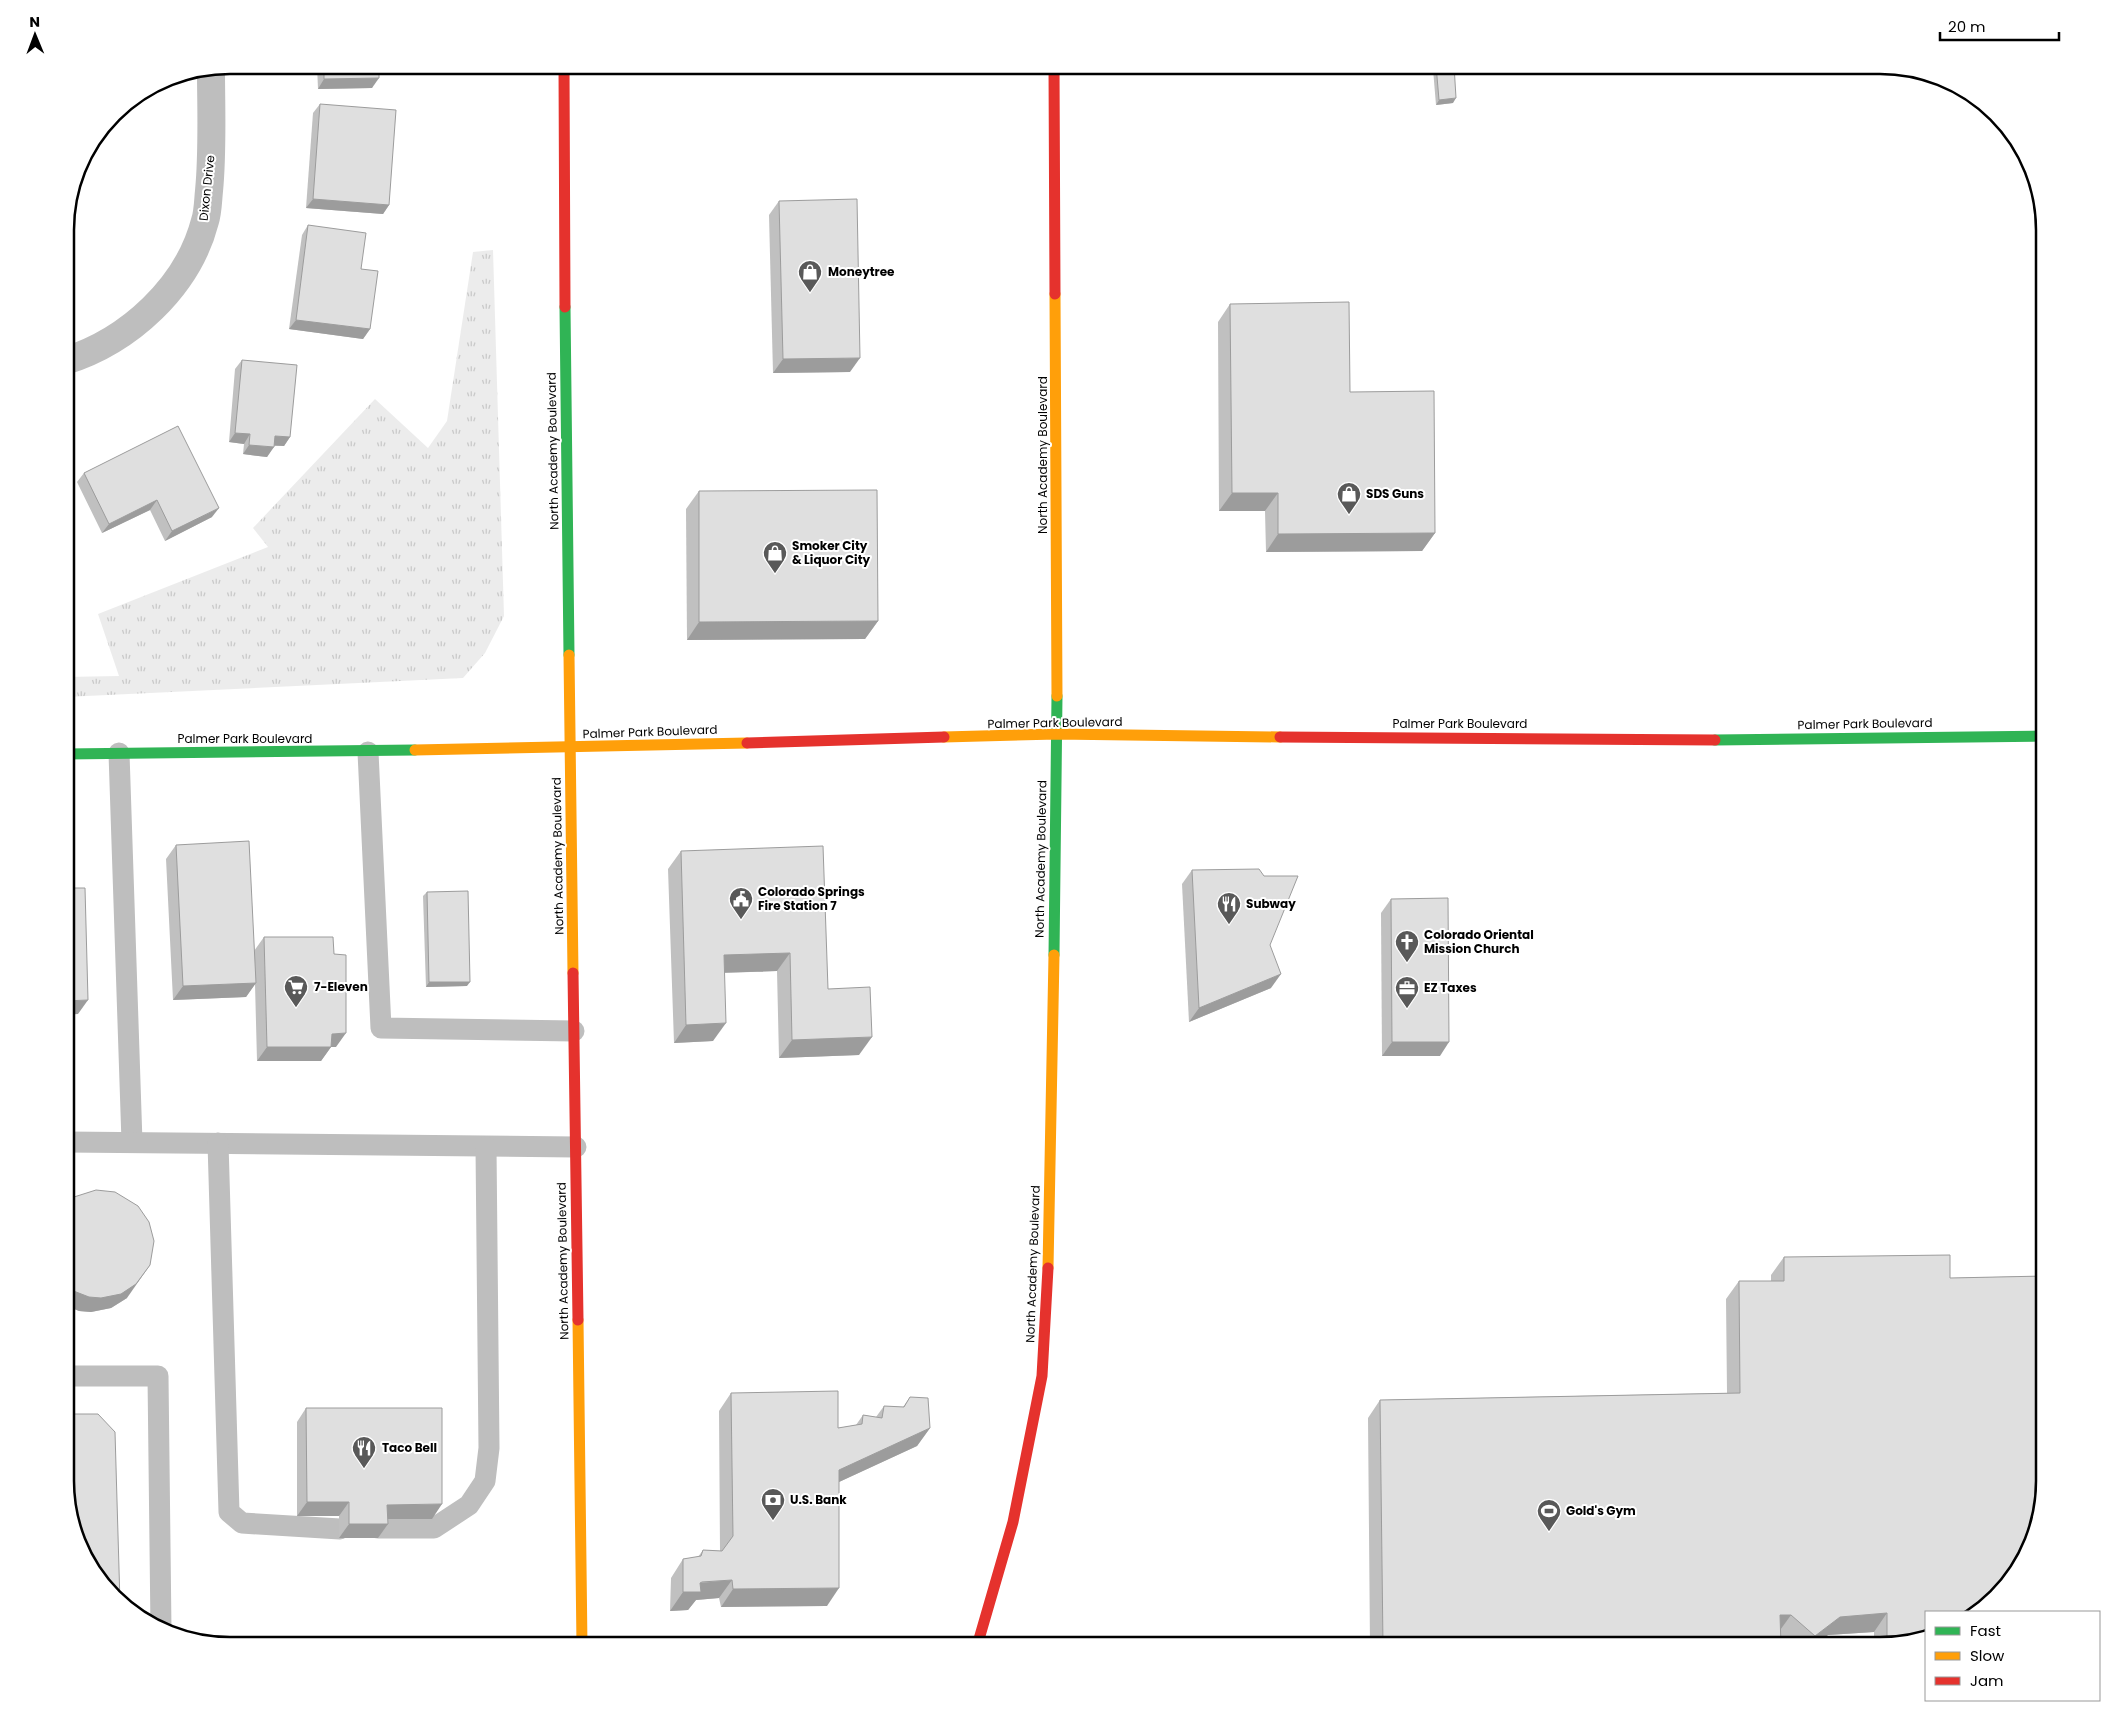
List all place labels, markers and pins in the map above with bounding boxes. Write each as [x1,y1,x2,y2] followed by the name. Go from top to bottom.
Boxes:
[797,259,823,293] shop icon: Moneytree
[828,263,895,280] place label: Moneytree
[1336,481,1362,515] shop icon: SDS Guns
[1366,485,1424,502] place label: SDS Guns
[792,537,871,568] place label: Smoker City & Liquor City
[762,540,788,574] shop icon: Smoker City & Liquor City
[758,883,865,914] place label: Colorado Springs Fire Station 7
[728,886,754,920] public building icon: Colorado Springs Fire Station 7
[1216,891,1242,925] restaurant icon: Subway
[1246,895,1296,912] place label: Subway
[1424,926,1534,957] place label: Colorado Oriental Mission Church
[1394,929,1420,963] church icon: Colorado Oriental Mission Church
[283,974,309,1008] supermarket icon: 7-Eleven
[1394,975,1420,1009] office icon: EZ Taxes
[314,978,368,995] place label: 7-Eleven
[1424,979,1477,996] place label: EZ Taxes
[351,1435,377,1469] restaurant icon: Taco Bell
[382,1439,437,1456] place label: Taco Bell
[760,1487,786,1521] bank icon: U.S. Bank
[790,1491,847,1508] place label: U.S. Bank
[1536,1498,1562,1532] sports icon: Gold's Gym
[1566,1502,1636,1519] place label: Gold's Gym

